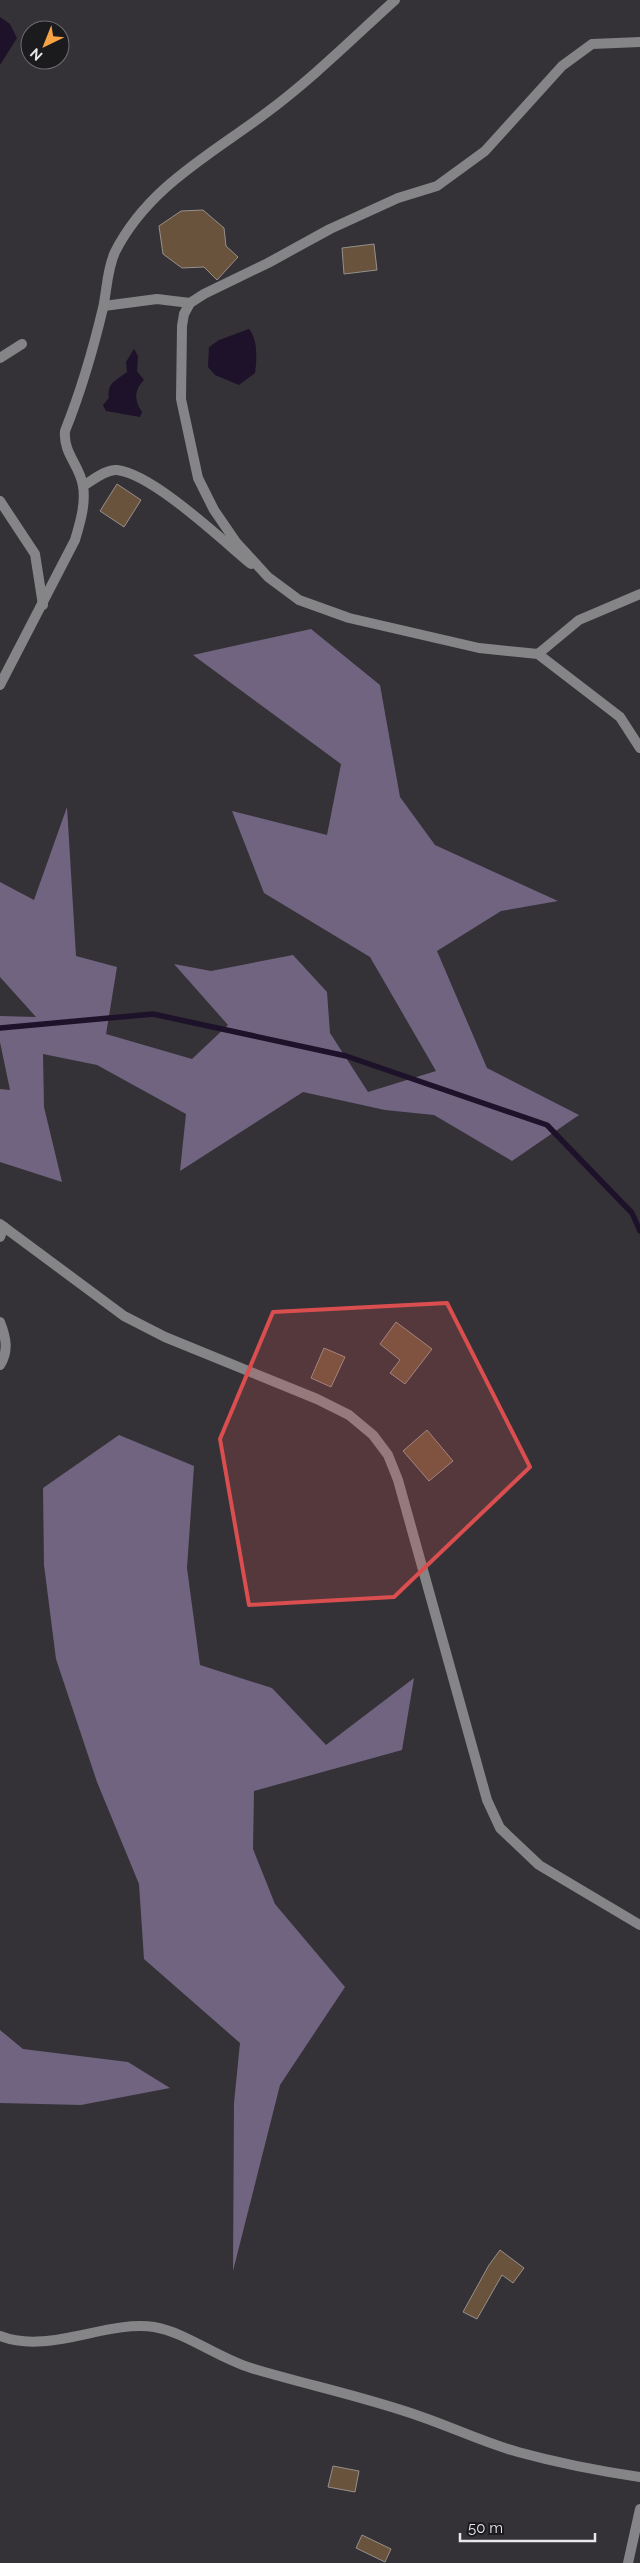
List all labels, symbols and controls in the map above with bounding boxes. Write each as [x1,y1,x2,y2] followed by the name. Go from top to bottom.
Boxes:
[20,20,70,70] north arrow
[27,45,45,64] text: N
[460,2510,595,2542] scale bar
[468,2519,503,2537] text: 50 m

